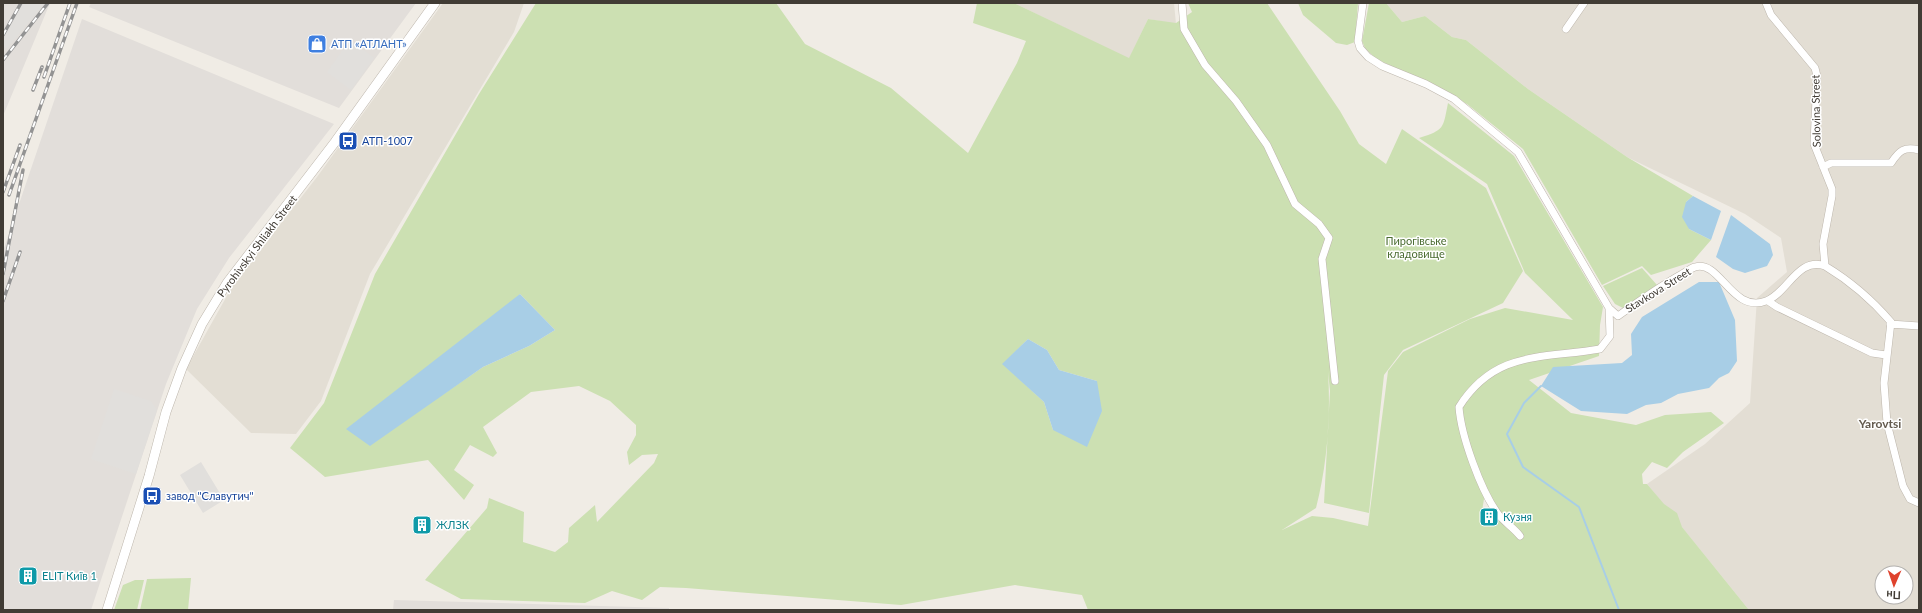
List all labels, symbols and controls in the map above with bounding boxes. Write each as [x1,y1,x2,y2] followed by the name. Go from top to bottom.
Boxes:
[306,33,328,55] shop icon: АТП «АТЛАНТ»
[331,37,407,50] place label: АТП «АТЛАНТ»
[1808,75,1823,147] street label: Solovina Street
[337,130,359,152] bus stop icon: АТП-1007
[362,134,413,147] place label: АТП-1007
[214,192,299,299] street label: Pyrohivskyi Shliakh Street
[1385,234,1447,260] park label: Пирогівське кладовище
[1623,264,1693,315] street label: Stavkova Street
[1858,416,1901,431] district label: Yarovtsi
[141,485,163,507] bus stop icon: завод "Славутич"
[166,489,253,502] place label: завод "Славутич"
[1478,506,1500,528] building icon: Кузня
[1503,510,1532,523] place label: Кузня
[411,514,433,536] building icon: ЖЛЗК
[436,518,470,531] place label: ЖЛЗК
[17,565,39,587] building icon: ELIT Київ 1
[1874,565,1914,605] north arrow
[42,569,97,582] place label: ELIT Київ 1
[1886,589,1901,602] text: Пн

